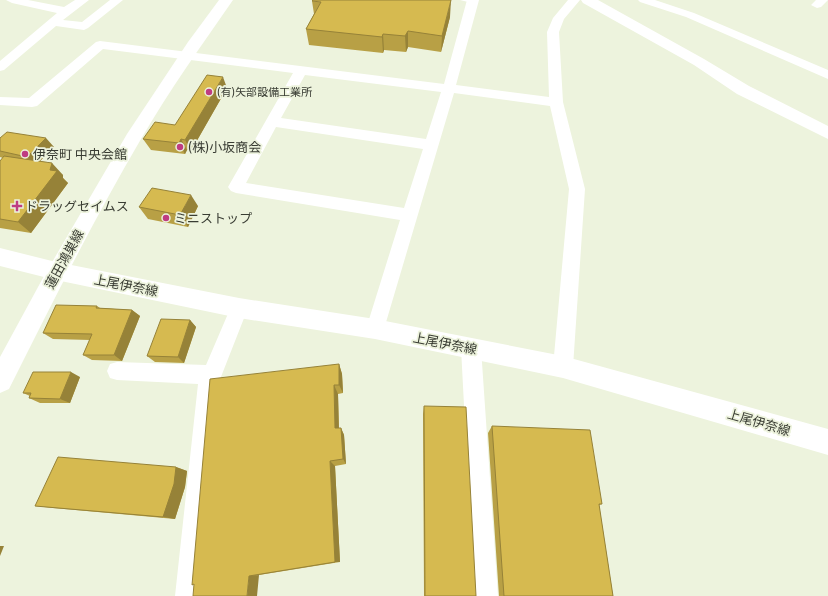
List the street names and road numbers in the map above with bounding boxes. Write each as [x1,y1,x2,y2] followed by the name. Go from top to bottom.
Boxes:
[41,227,87,291] street label: 蓮田鴻巣線
[93,271,159,299] street label: 上尾伊奈線
[412,329,478,357] street label: 上尾伊奈線
[726,405,792,439] street label: 上尾伊奈線

